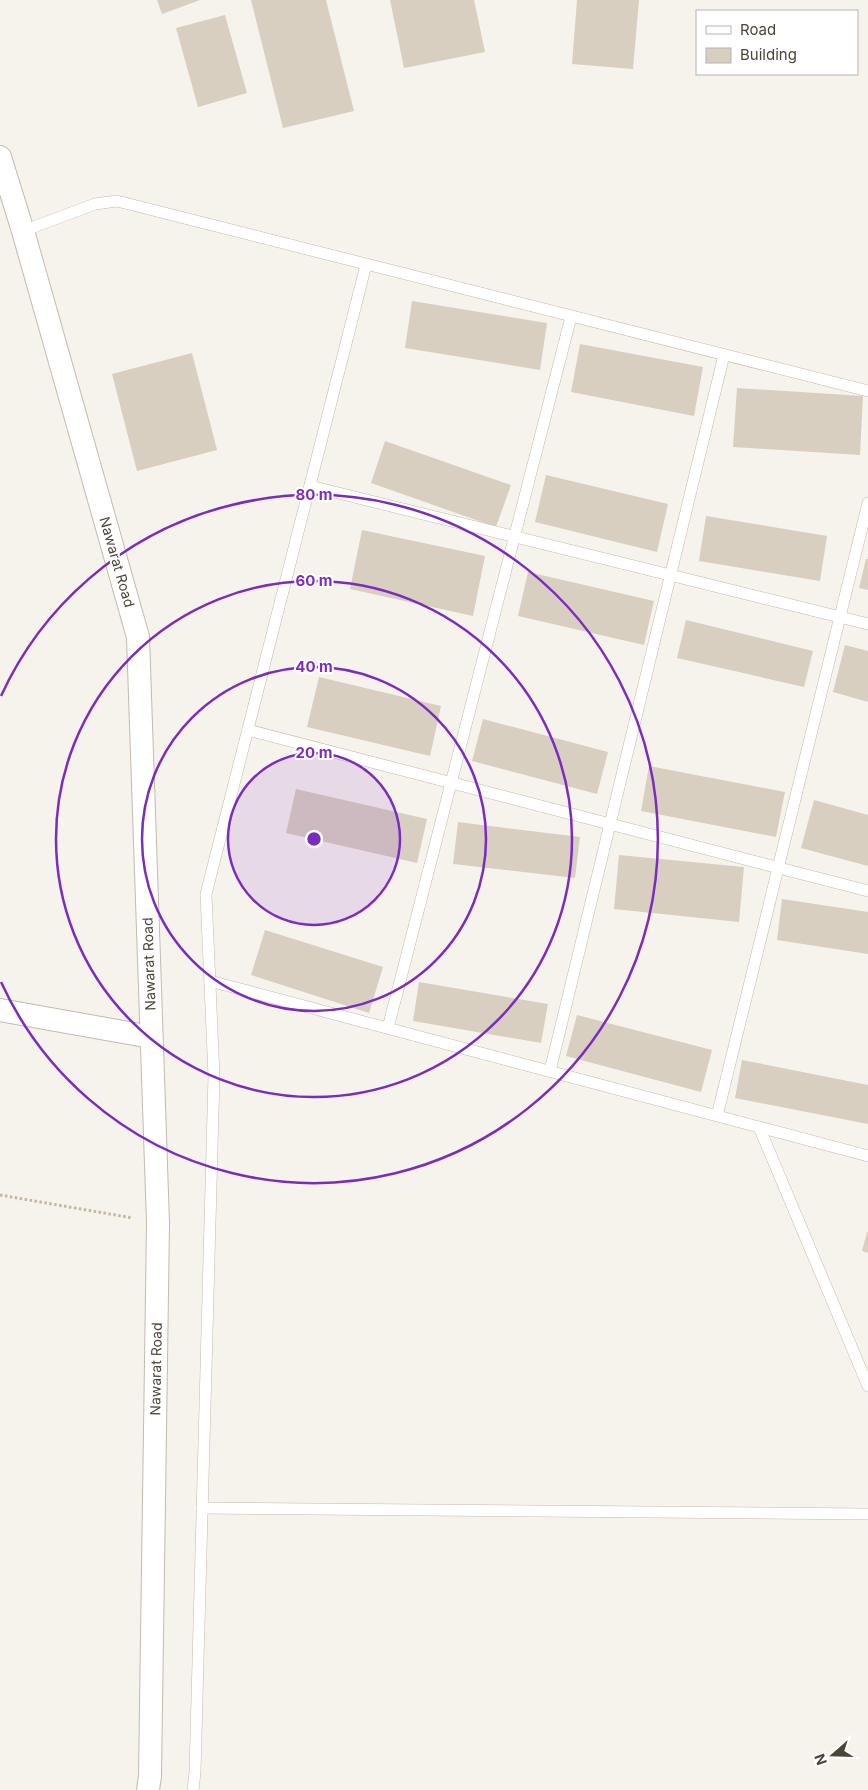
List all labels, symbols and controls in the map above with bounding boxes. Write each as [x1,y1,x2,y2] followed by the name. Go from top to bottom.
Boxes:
[696,10,858,75] legend
[740,20,776,39] text: Road
[740,45,797,64] text: Building
[295,485,333,504] text: 80 m
[96,515,138,609] street label: Nawarat Road
[295,571,333,590] text: 60 m
[295,657,333,676] text: 40 m
[296,743,332,762] text: 20 m
[305,830,323,848] centre of rings
[138,917,159,1011] street label: Nawarat Road
[146,1322,165,1416] street label: Nawarat Road
[808,1730,858,1780] north arrow
[811,1752,830,1768] text: N

